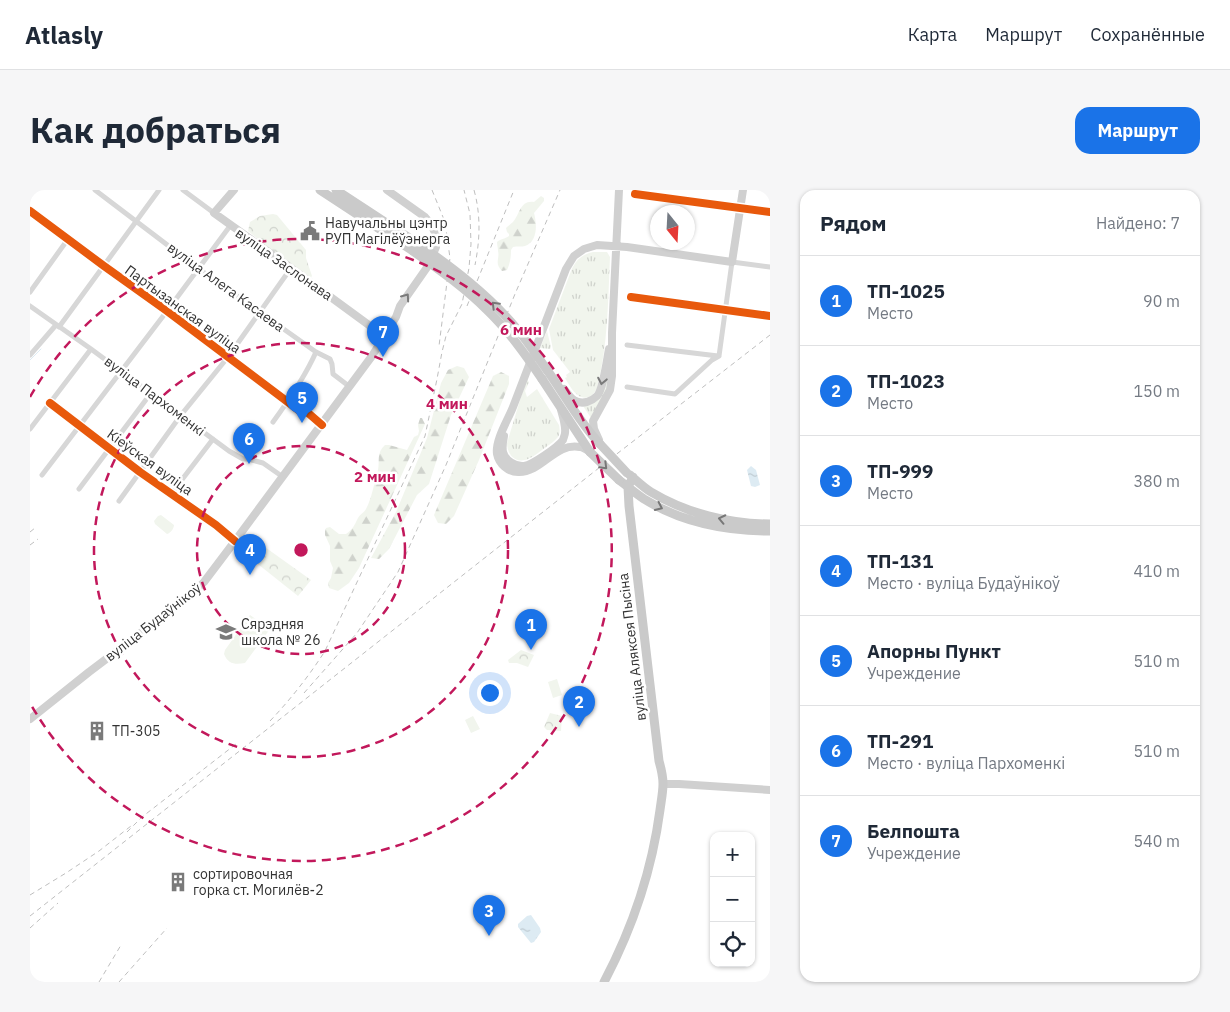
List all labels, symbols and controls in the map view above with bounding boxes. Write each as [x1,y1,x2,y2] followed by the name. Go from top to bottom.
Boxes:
[25,19,103,51] text: Atlasly
[908,23,957,46] text: Карта
[985,23,1062,46] text: Маршрут
[1090,23,1205,46] text: Сохранённые
[30,107,281,153] text: Как добраться
[1075,107,1200,154] button: Маршрут
[650,205,695,250] north arrow
[820,209,887,237] text: Рядом
[1096,213,1180,233] text: Найдено: 7
[325,214,451,248] place label: Навучальны цэнтр РУП Магілёўэнерга
[299,220,321,242] public building icon: Навучальны цэнтр РУП Магілёўэнерга
[232,224,337,305] street label: вуліца Заслонава
[164,238,289,336] street label: вуліца Алега Касаева
[121,261,245,357] street label: Партызанская вуліца
[867,279,945,303] text: ТП-1025
[831,291,841,311] text: 1
[1143,291,1180,311] text: 90 m
[400,293,409,302] one-way arrow
[491,302,500,311] one-way arrow
[867,303,913,323] text: Место
[367,316,399,357] pin: 7
[500,320,542,339] text: 6 мин
[101,352,209,440] street label: вуліца Пархоменкі
[867,369,945,393] text: ТП-1023
[598,376,608,385] one-way arrow
[831,381,841,401] text: 2
[1133,381,1180,401] text: 150 m
[286,382,318,423] pin: 5
[867,393,913,413] text: Место
[426,394,468,413] text: 4 мин
[233,423,265,464] pin: 6
[104,425,197,499] street label: Кіеўская вуліца
[867,459,933,483] text: ТП-999
[599,460,608,469] one-way arrow
[354,467,396,486] text: 2 мин
[831,471,841,491] text: 3
[1133,471,1180,491] text: 380 m
[867,483,913,503] text: Место
[654,500,663,511] one-way arrow
[717,514,726,524] one-way arrow
[234,534,266,575] pin: 4
[292,541,310,559] centre of rings
[867,549,933,573] text: ТП-131
[831,561,841,581] text: 4
[1133,561,1180,581] text: 410 m
[614,572,650,722] street label: вуліца Аляксея Пысіна
[867,573,1060,593] text: Место · вуліца Будаўнікоў
[101,579,205,665] street label: вуліца Будаўнікоў
[515,609,547,650] pin: 1
[241,615,321,649] place label: Сярэдняя школа № 26
[215,621,237,643] school or university icon: Сярэдняя школа № 26
[867,639,1001,663] text: Апорны Пункт
[831,651,841,671] text: 5
[1133,651,1180,671] text: 510 m
[867,663,961,683] text: Учреждение
[477,680,503,706] your location
[563,686,595,727] pin: 2
[86,720,108,742] building icon: ТП-305
[112,722,161,740] place label: ТП-305
[867,729,933,753] text: ТП-291
[831,741,841,761] text: 6
[1133,741,1180,761] text: 510 m
[867,753,1065,773] text: Место · вуліца Пархоменкі
[867,819,960,843] text: Белпошта
[831,831,841,851] text: 7
[1133,831,1180,851] text: 540 m
[710,832,755,967] map controls
[710,832,755,877] button: +
[867,843,961,863] text: Учреждение
[193,865,324,899] place label: сортировочная горка ст. Могилёв-2
[167,871,189,893] building icon: сортировочная горка ст. Могилёв-2
[710,877,755,922] button: −
[473,895,505,936] pin: 3
[710,922,755,967] button: locate

